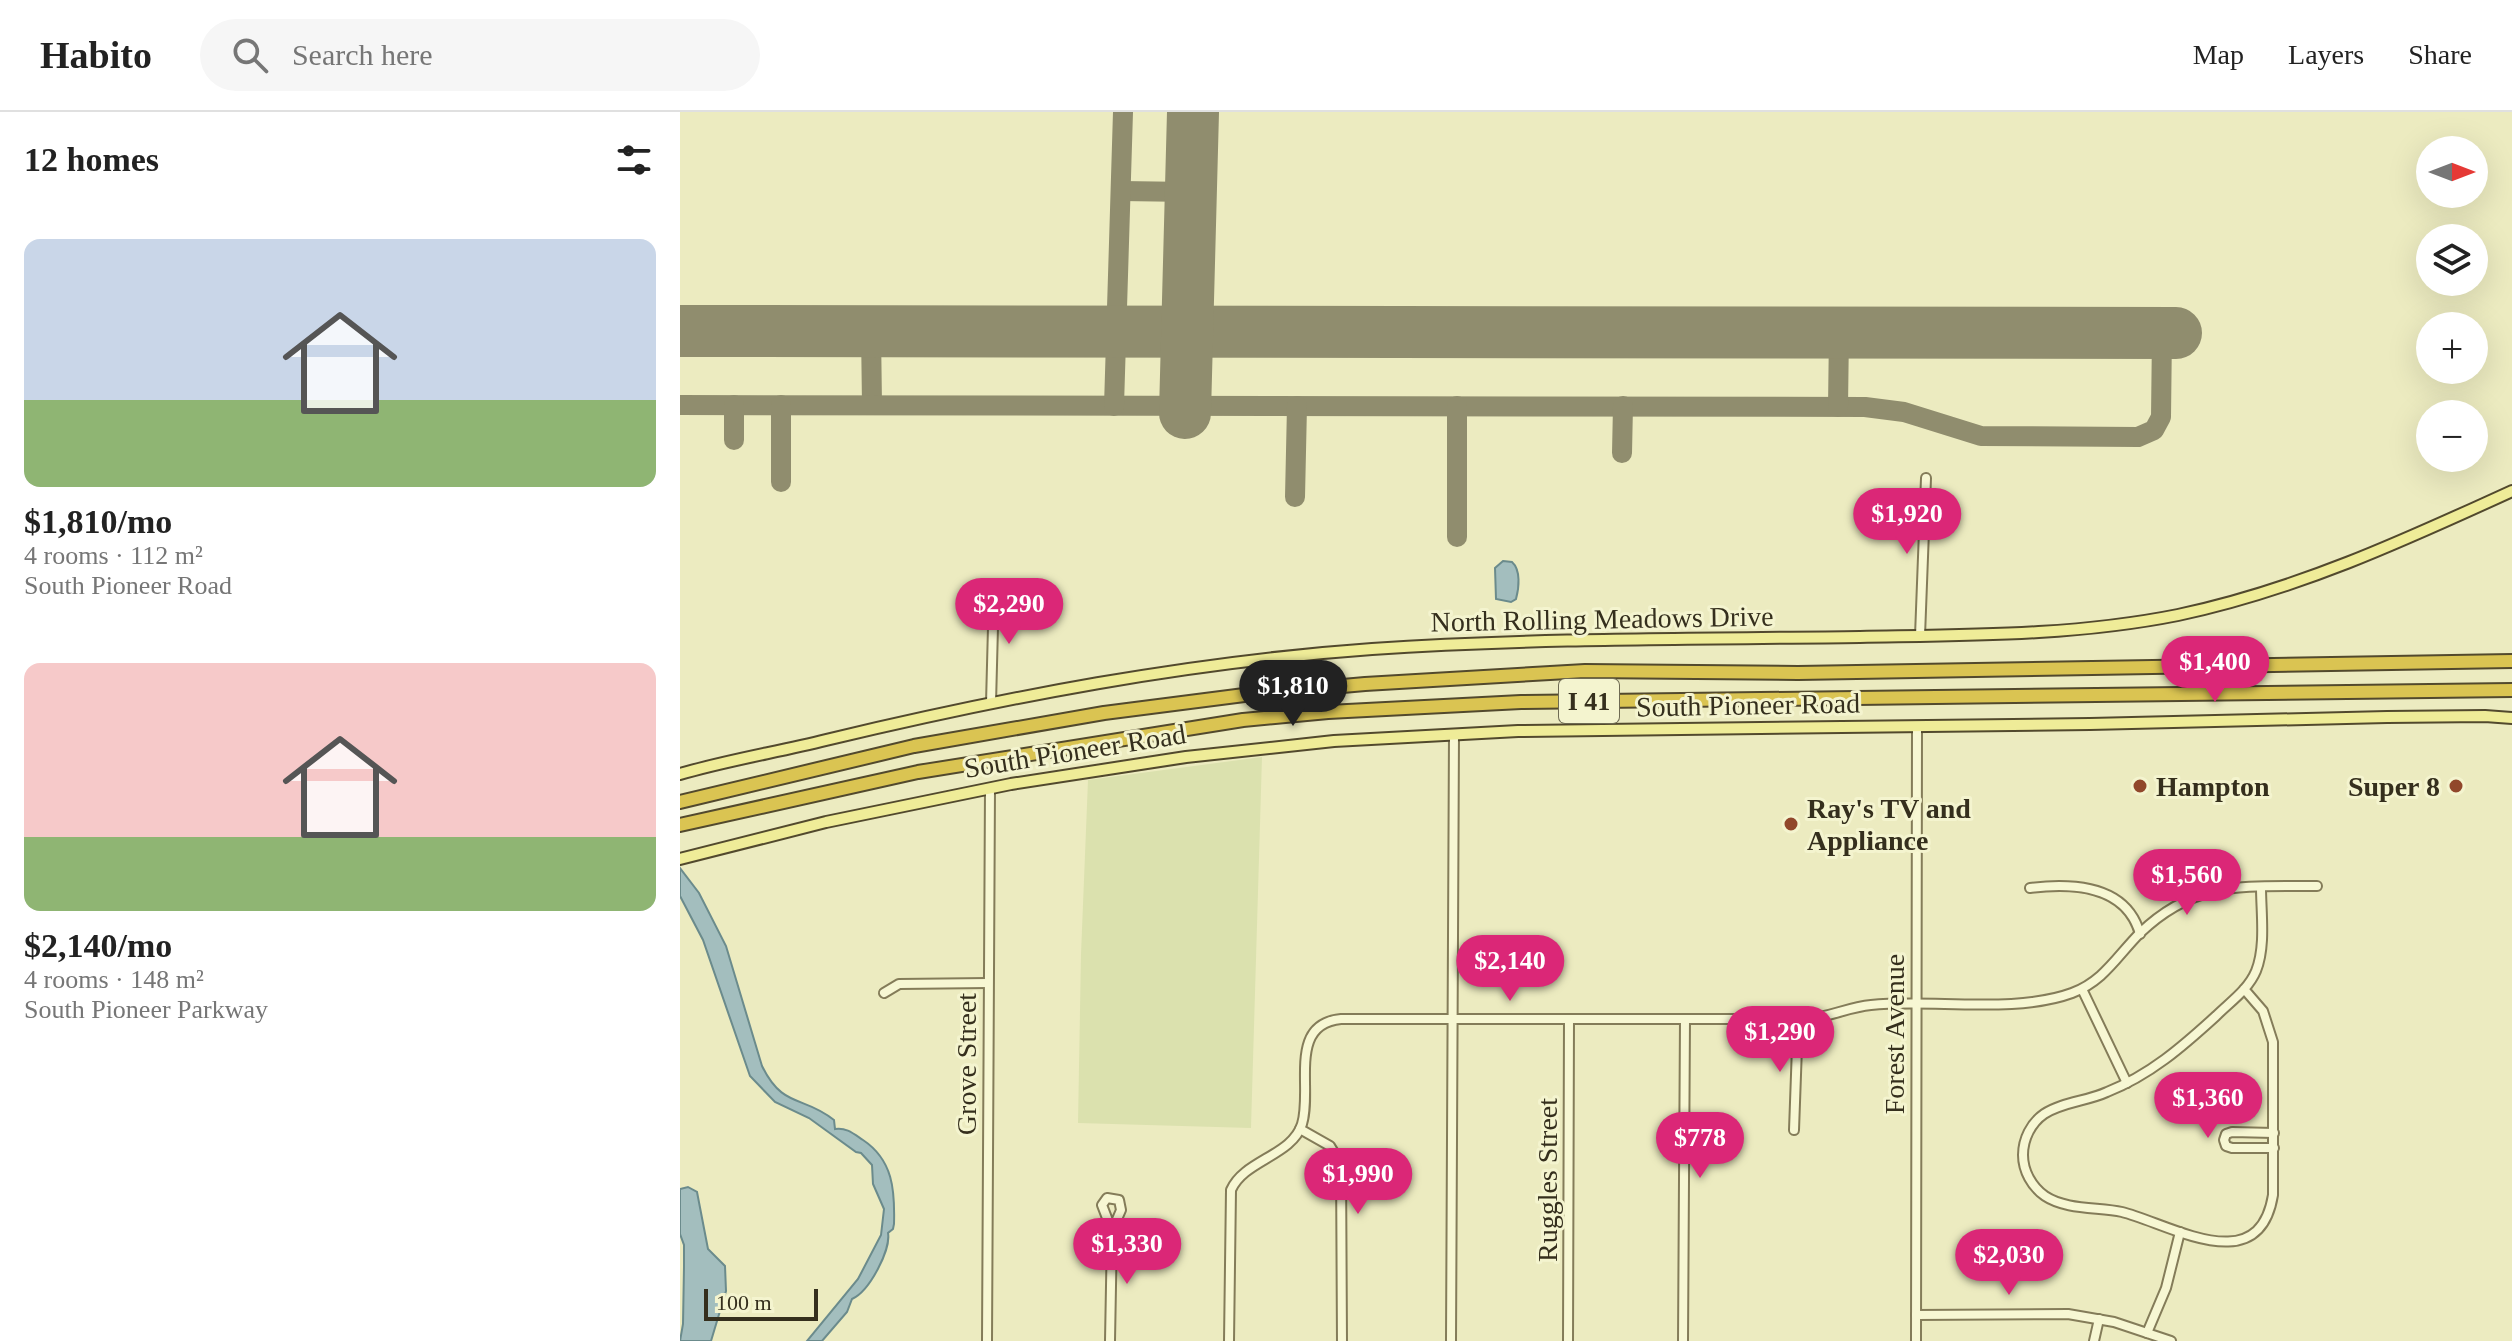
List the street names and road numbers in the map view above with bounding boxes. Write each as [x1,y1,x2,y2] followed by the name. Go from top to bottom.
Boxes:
[1430,601,1774,637] street label: North Rolling Meadows Drive
[1559,679,1619,723] road number: I 41
[1636,688,1860,722] street label: South Pioneer Road
[962,718,1188,784] street label: South Pioneer Road
[1879,954,1910,1114] street label: Forest Avenue
[951,993,982,1135] street label: Grove Street
[1532,1098,1563,1262] street label: Ruggles Street

